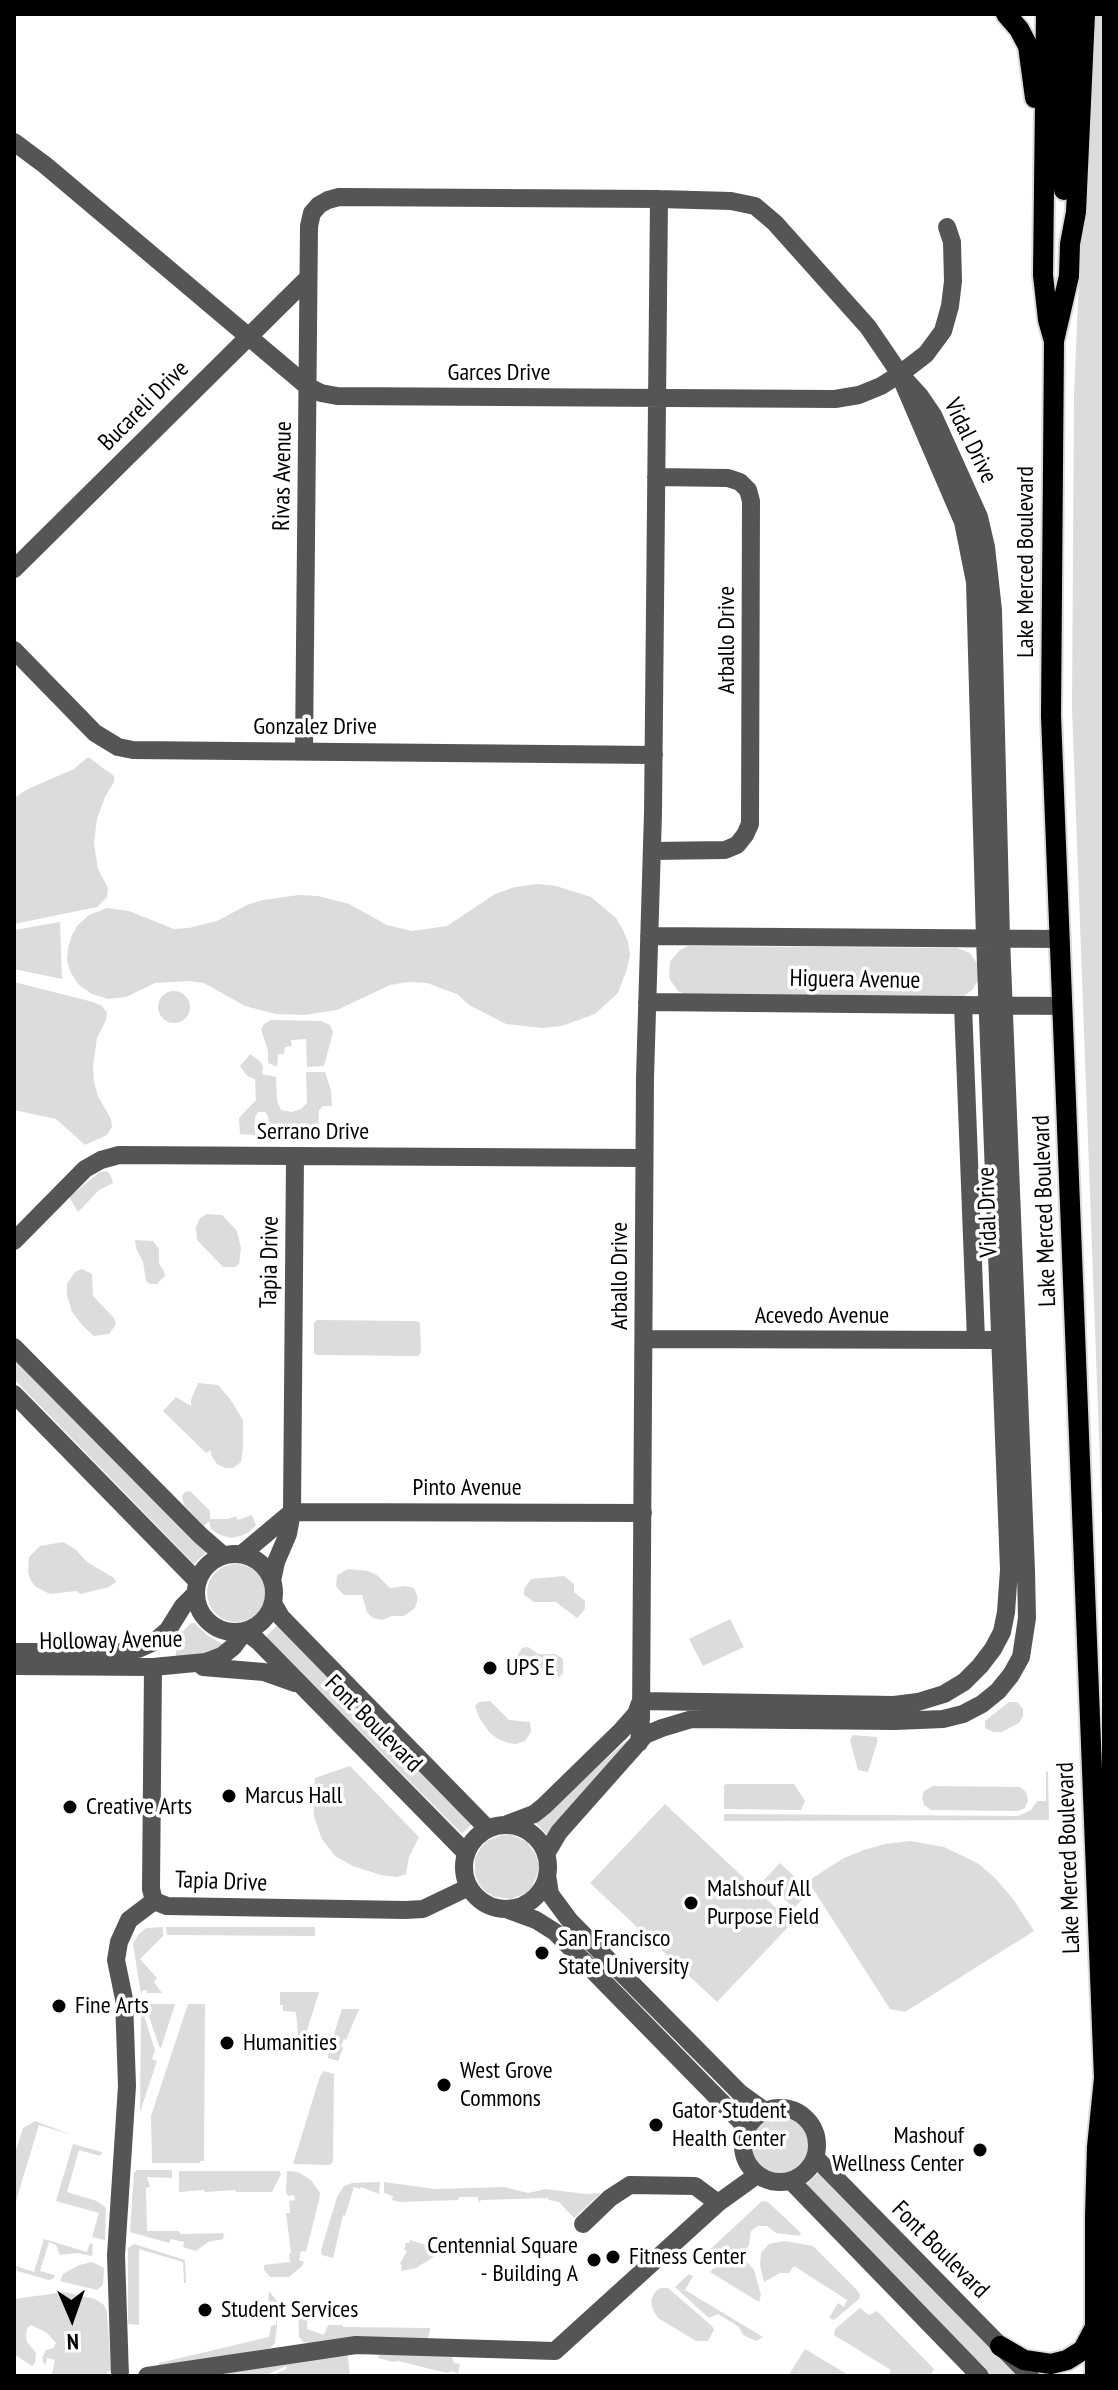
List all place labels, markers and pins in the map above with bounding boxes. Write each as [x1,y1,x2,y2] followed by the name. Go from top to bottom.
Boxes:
[506,1654,555,1682] place label: UPS E
[481,1659,499,1677] marker: UPS E
[245,1782,342,1810] place label: Marcus Hall
[220,1787,238,1805] marker: Marcus Hall
[86,1793,192,1821] place label: Creative Arts
[61,1798,79,1816] marker: Creative Arts
[707,1875,819,1931] place label: Malshouf All Purpose Field
[682,1894,700,1912] marker: Malshouf All Purpose Field
[558,1925,689,1981] place label: San Francisco State University
[533,1944,551,1962] marker: San Francisco State University
[75,1992,149,2020] place label: Fine Arts
[50,1997,68,2015] marker: Fine Arts
[243,2029,337,2057] place label: Humanities
[218,2034,236,2052] marker: Humanities
[460,2057,553,2113] place label: West Grove Commons
[435,2076,453,2094] marker: West Grove Commons
[672,2097,787,2153] place label: Gator Student Health Center
[647,2116,665,2134] marker: Gator Student Health Center
[832,2122,964,2178] place label: Mashouf Wellness Center
[971,2141,989,2159] marker: Mashouf Wellness Center
[427,2232,578,2288] place label: Centennial Square - Building A
[629,2243,746,2271] place label: Fitness Center
[604,2248,622,2266] marker: Fitness Center
[585,2251,603,2269] marker: Centennial Square - Building A
[221,2296,358,2324] place label: Student Services
[196,2301,214,2319] marker: Student Services

